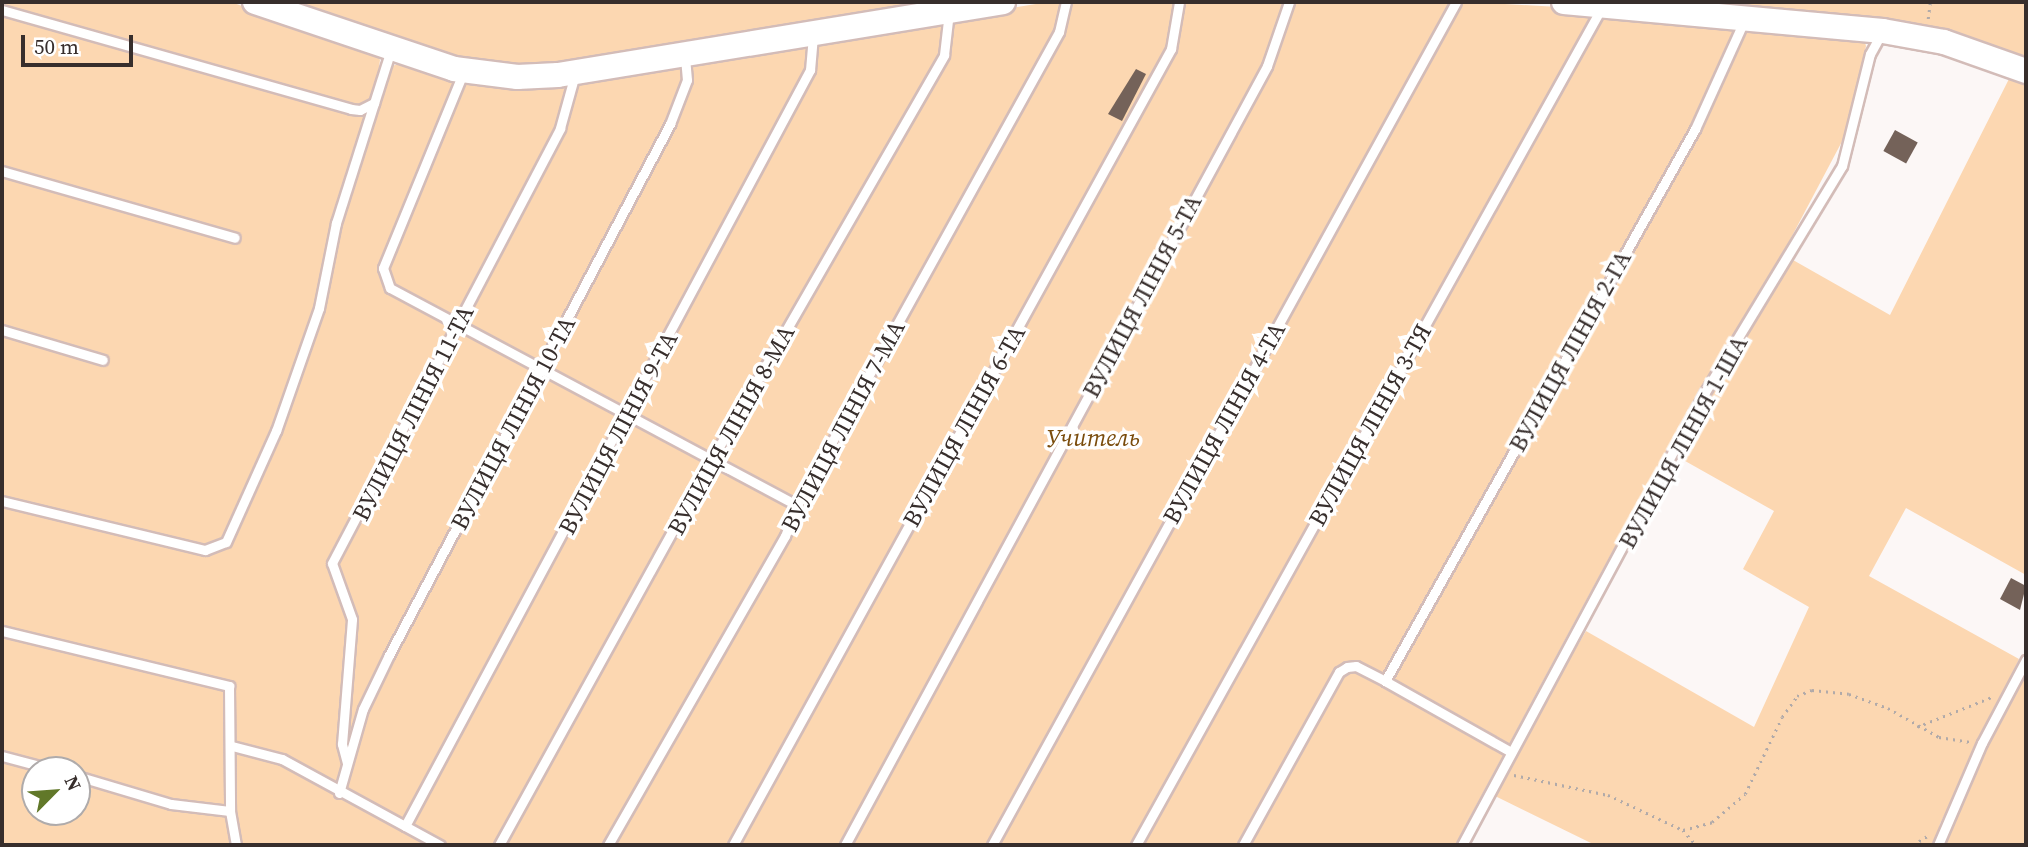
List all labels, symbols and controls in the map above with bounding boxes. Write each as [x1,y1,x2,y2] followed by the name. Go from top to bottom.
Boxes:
[24,21,136,65] scale bar
[34,32,79,61] text: 50 m
[1076,190,1208,402] street label: ВУЛИЦЯ ЛІНІЯ 5-ТА
[1503,245,1637,457] street label: ВУЛИЦЯ ЛІНІЯ 2-ГА
[346,301,480,525] street label: ВУЛИЦЯ ЛІНІЯ 11-ТА
[444,311,582,535] street label: ВУЛИЦЯ ЛІНІЯ 10-ТА
[775,315,911,537] street label: ВУЛИЦЯ ЛІНІЯ 7-МА
[1157,317,1291,529] street label: ВУЛИЦЯ ЛІНІЯ 4-ТА
[1303,319,1437,531] street label: ВУЛИЦЯ ЛІНІЯ 3-ТЯ
[661,320,801,540] street label: ВУЛИЦЯ ЛІНІЯ 8-МА
[897,320,1031,532] street label: ВУЛИЦЯ ЛІНІЯ 6-ТА
[552,327,684,539] street label: ВУЛИЦЯ ЛІНІЯ 9-ТА
[1612,331,1754,553] street label: ВУЛИЦЯ ЛІНІЯ 1-ША
[1046,424,1140,452] park label: Учитель
[21,756,91,826] north arrow
[59,771,88,795] text: N

